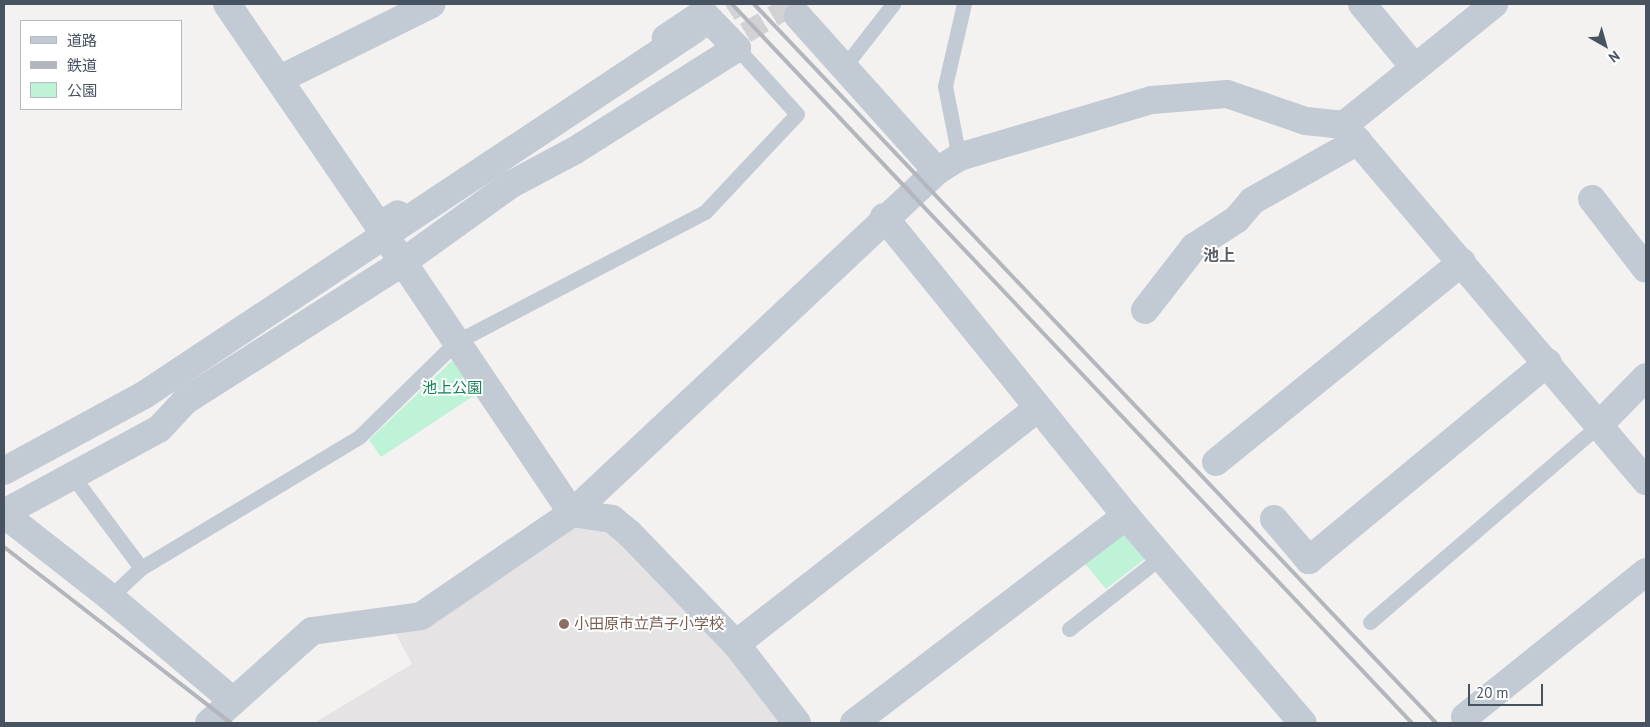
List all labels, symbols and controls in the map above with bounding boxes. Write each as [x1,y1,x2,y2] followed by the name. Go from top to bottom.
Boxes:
[20,20,182,110] legend
[1580,20,1630,70] north arrow
[67,31,97,50] text: 道路
[1605,47,1623,67] text: N
[67,56,97,75] text: 鉄道
[67,81,97,100] text: 公園
[1203,245,1235,265] district label: 池上
[422,379,482,397] park label: 池上公園
[574,615,724,633] place label: 小田原市立芦子小学校
[558,618,570,630] marker: 小田原市立芦子小学校
[1470,674,1545,706] scale bar
[1476,683,1509,702] text: 20 m

